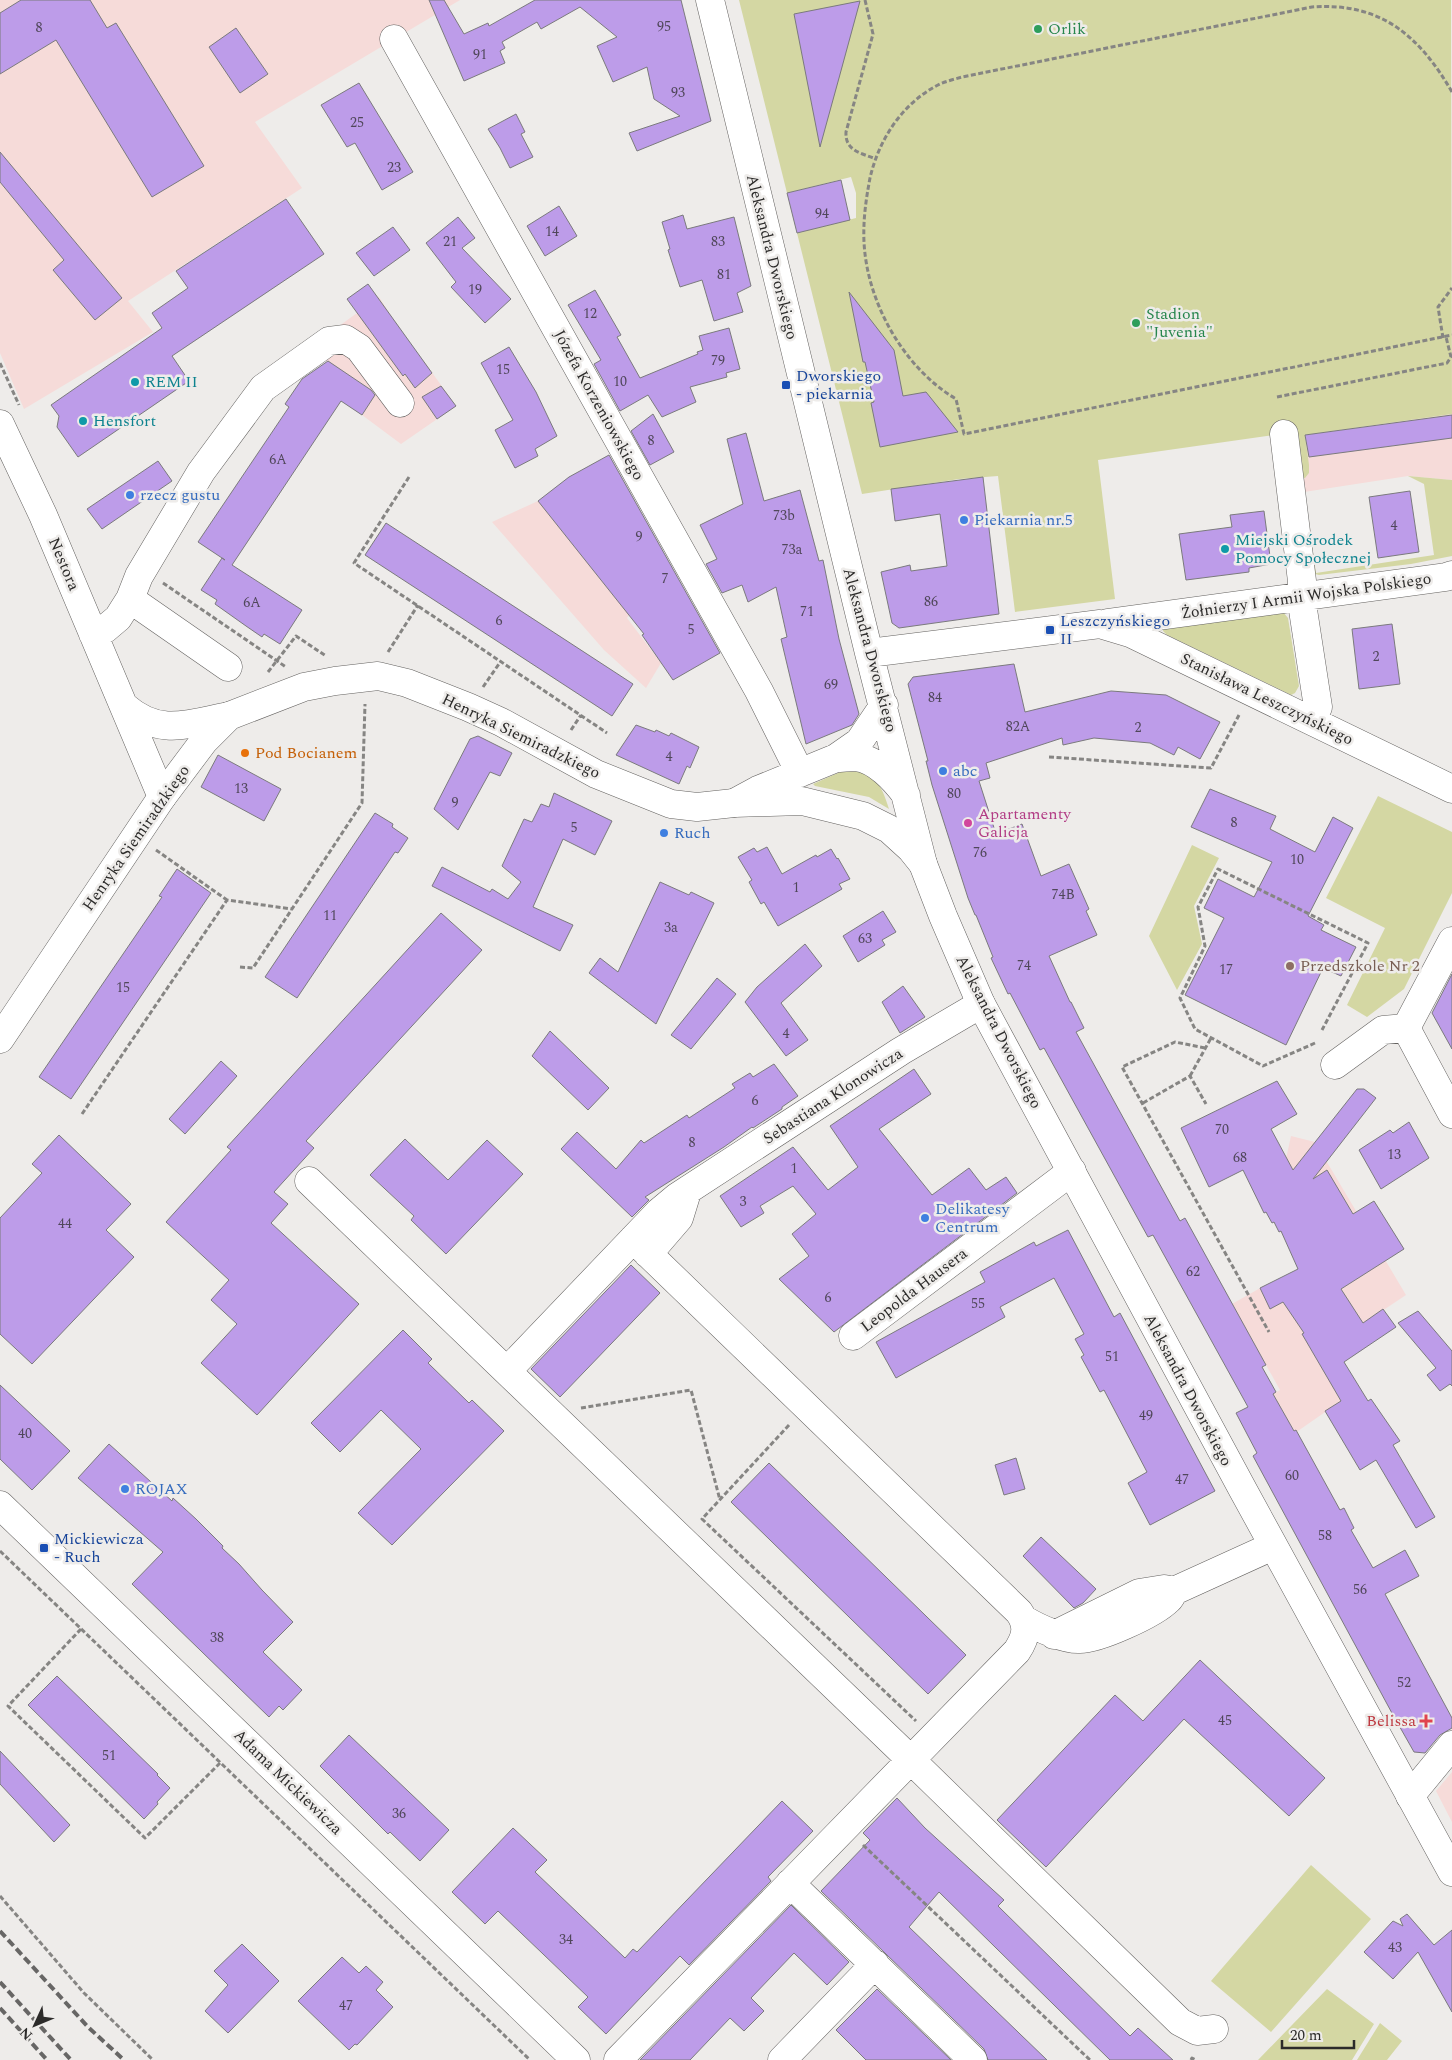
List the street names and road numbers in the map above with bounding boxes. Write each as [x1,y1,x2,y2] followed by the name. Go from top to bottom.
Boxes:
[740,172,804,342] street label: Aleksandra Dworskiego
[548,325,650,485] street label: Józefa Korzeniowskiego
[42,534,86,595] street label: Nestora
[836,565,904,735] street label: Aleksandra Dworskiego
[1179,567,1433,625] street label: Żołnierzy I Armii Wojska Polskiego
[1176,647,1358,751] street label: Stanisława Leszczyńskiego
[438,687,604,785] street label: Henryka Siemiradzkiego
[76,760,196,916] street label: Henryka Siemiradzkiego
[950,951,1048,1113] street label: Aleksandra Dworskiego
[758,1042,908,1150] street label: Sebastiana Klonowicza
[855,1242,973,1338] street label: Leopolda Hausera
[1138,1310,1238,1470] street label: Aleksandra Dworskiego
[228,1723,348,1841] street label: Adama Mickiewicza

